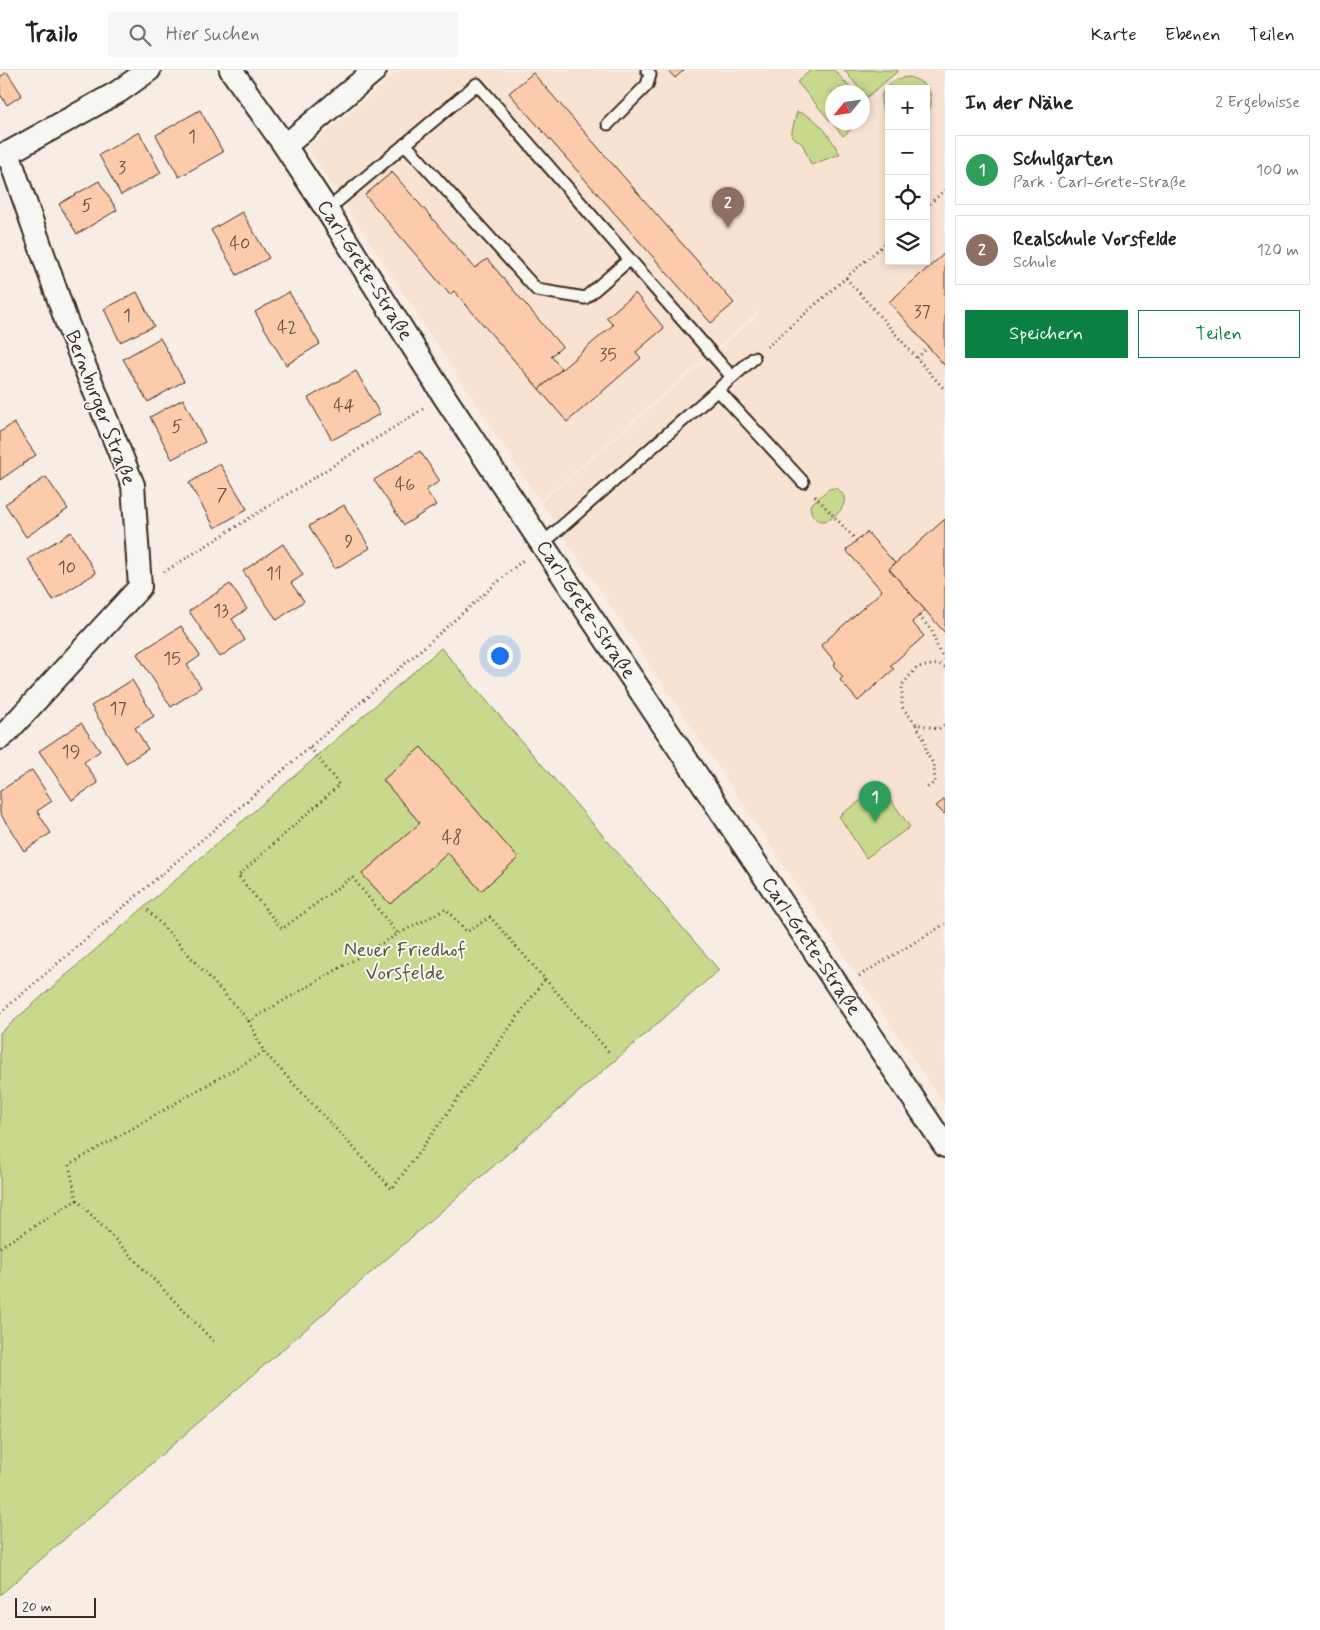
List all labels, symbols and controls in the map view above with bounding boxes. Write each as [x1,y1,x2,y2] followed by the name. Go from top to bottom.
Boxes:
[108,12,458,57] search box
[25,19,78,50] text: Trailo
[126,21,154,49] icon: search
[166,22,259,47] text: Hier suchen
[1091,23,1137,47] text: Karte
[1165,23,1221,47] text: Ebenen
[1249,23,1295,47] text: Teilen
[825,85,870,130] north arrow
[885,85,930,265] map controls
[885,85,930,130] button: +
[965,89,1073,117] text: In der Nähe
[1215,92,1300,113] text: 2 Ergebnisse
[188,125,196,149] house number: 1
[885,130,930,175] button: −
[1013,147,1113,172] text: Schulgarten
[118,156,126,180] house number: 3
[978,160,986,181] text: 1
[1256,160,1299,181] text: 100 m
[1013,172,1186,193] text: Park · Carl-Grete-Straße
[885,175,930,220] button: locate
[712,187,744,228] pin: 2
[82,194,93,218] house number: 5
[310,195,419,346] street label: Carl-Grete-Straße
[885,220,930,265] button: layers
[1013,227,1177,252] text: Realschule Vorsfelde
[230,232,250,256] house number: 40
[978,240,986,261] text: 2
[1257,240,1299,261] text: 120 m
[1013,252,1057,273] text: Schule
[913,300,931,324] house number: 37
[123,304,131,328] house number: 1
[965,310,1128,358] button: Speichern
[1138,310,1300,358] button: Teilen
[277,316,297,340] house number: 42
[57,327,142,490] street label: Bernburger Straße
[599,343,617,367] house number: 35
[333,394,355,418] house number: 44
[172,415,183,439] house number: 5
[395,473,415,497] house number: 46
[217,483,228,507] house number: 7
[345,530,354,554] house number: 9
[530,535,642,684] street label: Carl-Grete-Straße
[58,556,76,580] house number: 10
[266,562,282,586] house number: 11
[213,599,229,623] house number: 13
[487,643,513,669] your location
[163,647,181,671] house number: 15
[109,697,127,721] house number: 17
[62,740,80,764] house number: 19
[859,781,891,822] pin: 1
[442,826,462,850] house number: 48
[755,872,867,1021] street label: Carl-Grete-Straße
[344,937,466,987] park label: Neuer Friedhof Vorsfelde
[15,1595,96,1618] scale bar
[22,1598,52,1616] text: 20 m

